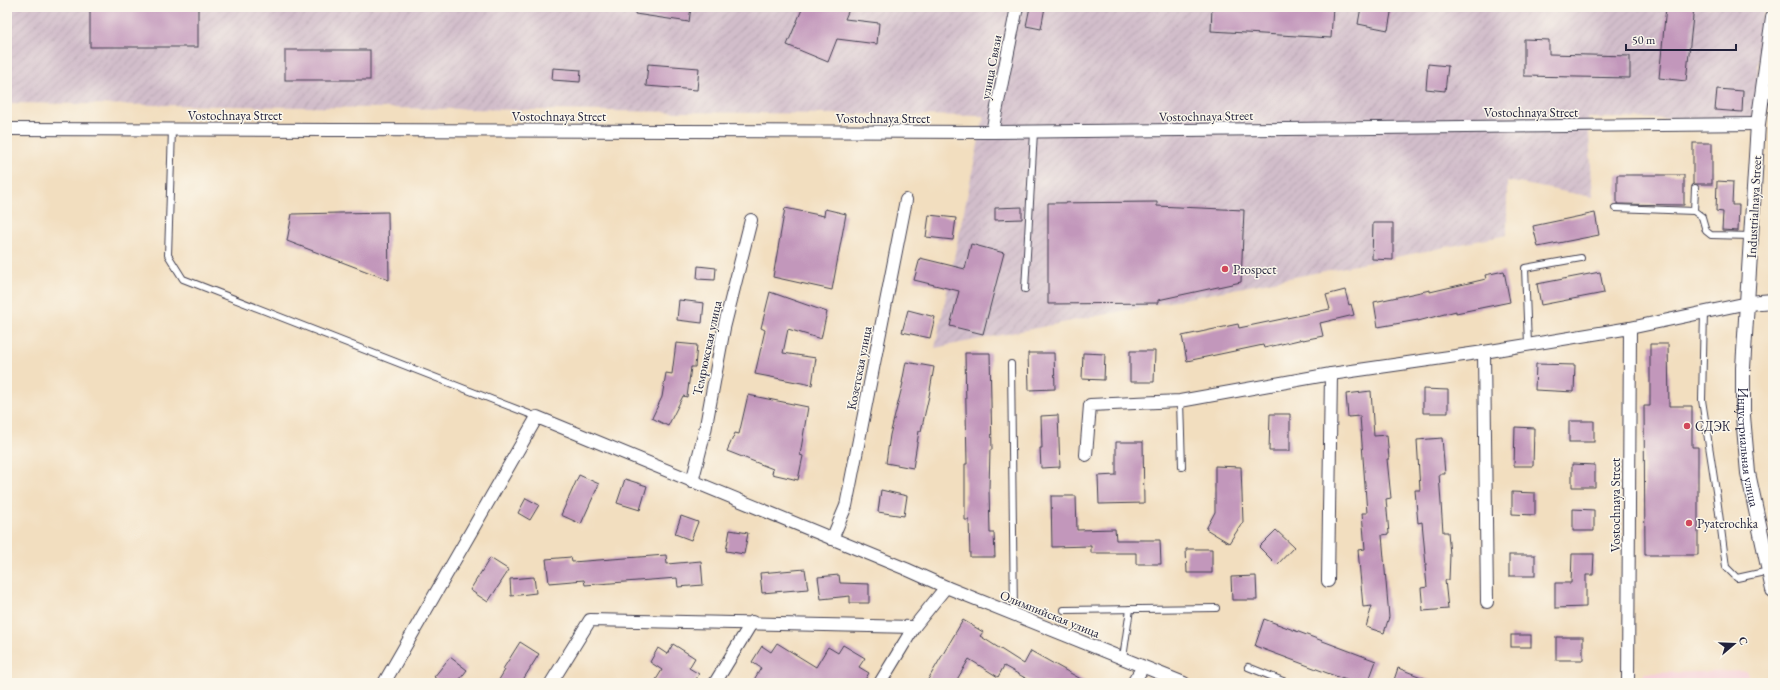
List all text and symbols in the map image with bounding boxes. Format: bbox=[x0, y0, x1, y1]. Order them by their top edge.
scale bar bbox=[1626, 26, 1736, 52]
text: 50 m bbox=[1632, 32, 1656, 48]
street label: улица Связи bbox=[976, 33, 1006, 101]
street label: Vostochnaya Street bbox=[1484, 104, 1578, 121]
street label: Vostochnaya Street bbox=[188, 107, 282, 124]
street label: Vostochnaya Street bbox=[1159, 107, 1253, 125]
street label: Vostochnaya Street bbox=[512, 108, 606, 125]
street label: Vostochnaya Street bbox=[836, 110, 930, 127]
street label: Industrialnaya Street bbox=[1743, 155, 1765, 259]
place label: Prospect bbox=[1233, 261, 1276, 278]
marker: Prospect bbox=[1220, 264, 1230, 274]
street label: Темрюкская улица bbox=[689, 298, 726, 397]
street label: Козетская улица bbox=[843, 324, 876, 411]
street label: Индустриальная улица bbox=[1735, 387, 1764, 509]
place label: СДЭК bbox=[1695, 418, 1731, 435]
marker: СДЭК bbox=[1682, 421, 1692, 431]
street label: Vostochnaya Street bbox=[1607, 458, 1624, 552]
place label: Pyaterochka bbox=[1697, 515, 1759, 532]
marker: Pyaterochka bbox=[1684, 518, 1694, 528]
street label: Олимпийская улица bbox=[998, 586, 1103, 642]
north arrow bbox=[1714, 624, 1754, 664]
text: С bbox=[1736, 635, 1751, 647]

